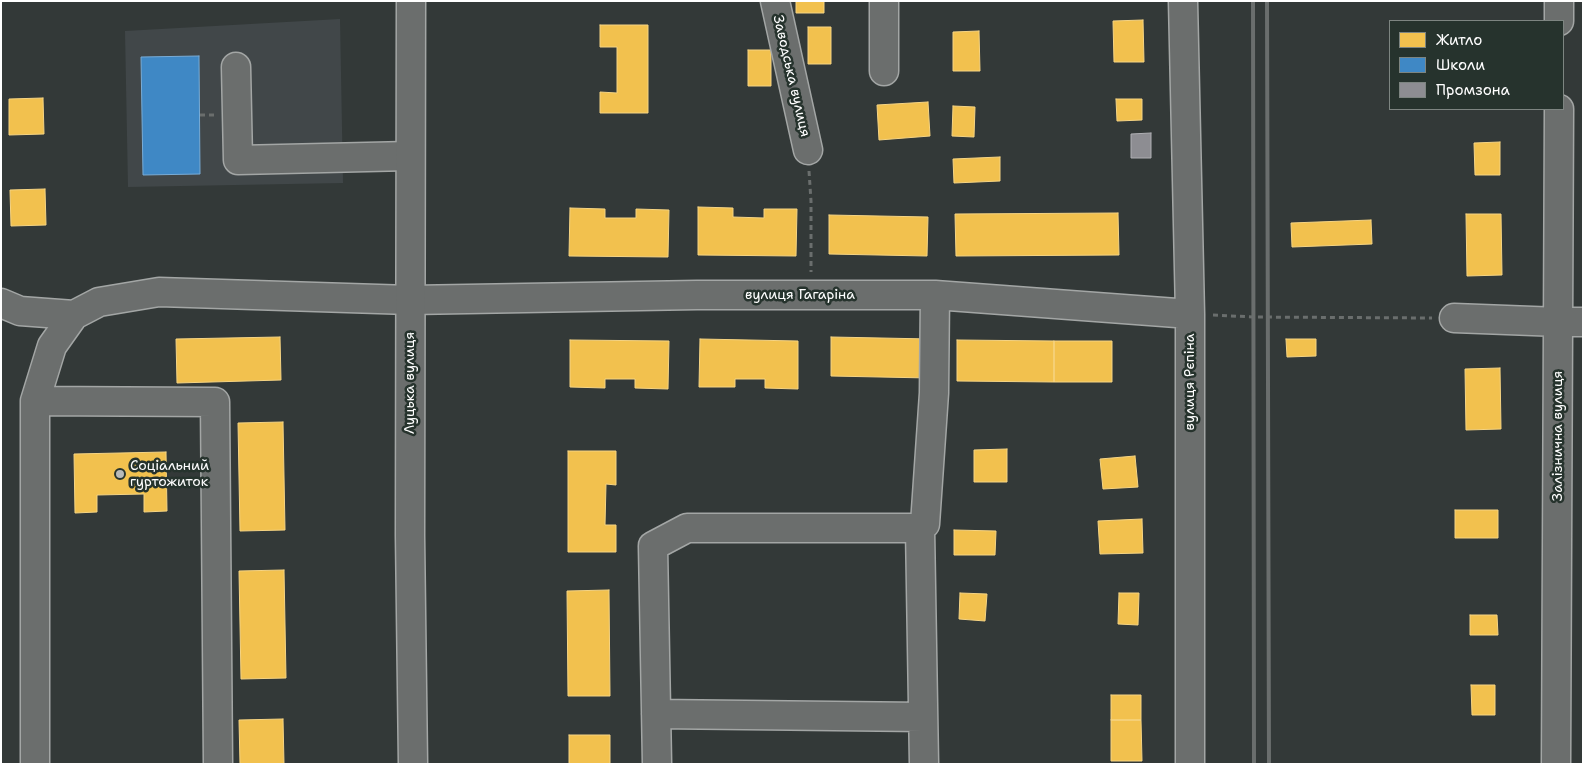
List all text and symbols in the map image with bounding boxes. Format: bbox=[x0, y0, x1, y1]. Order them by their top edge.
street label: Заводська вулиця bbox=[769, 13, 813, 139]
legend bbox=[1389, 20, 1564, 110]
text: Житло bbox=[1436, 30, 1482, 50]
text: Школи bbox=[1436, 55, 1485, 75]
text: Промзона bbox=[1436, 80, 1510, 100]
street label: вулиця Гагаріна bbox=[745, 287, 855, 303]
street label: Луцька вулиця bbox=[402, 332, 418, 434]
street label: вулиця Рєпіна bbox=[1182, 334, 1198, 430]
street label: Залізнична вулиця bbox=[1550, 371, 1566, 501]
place label: Соціальний гуртожиток bbox=[130, 458, 209, 491]
marker: Соціальний гуртожиток bbox=[114, 468, 126, 480]

